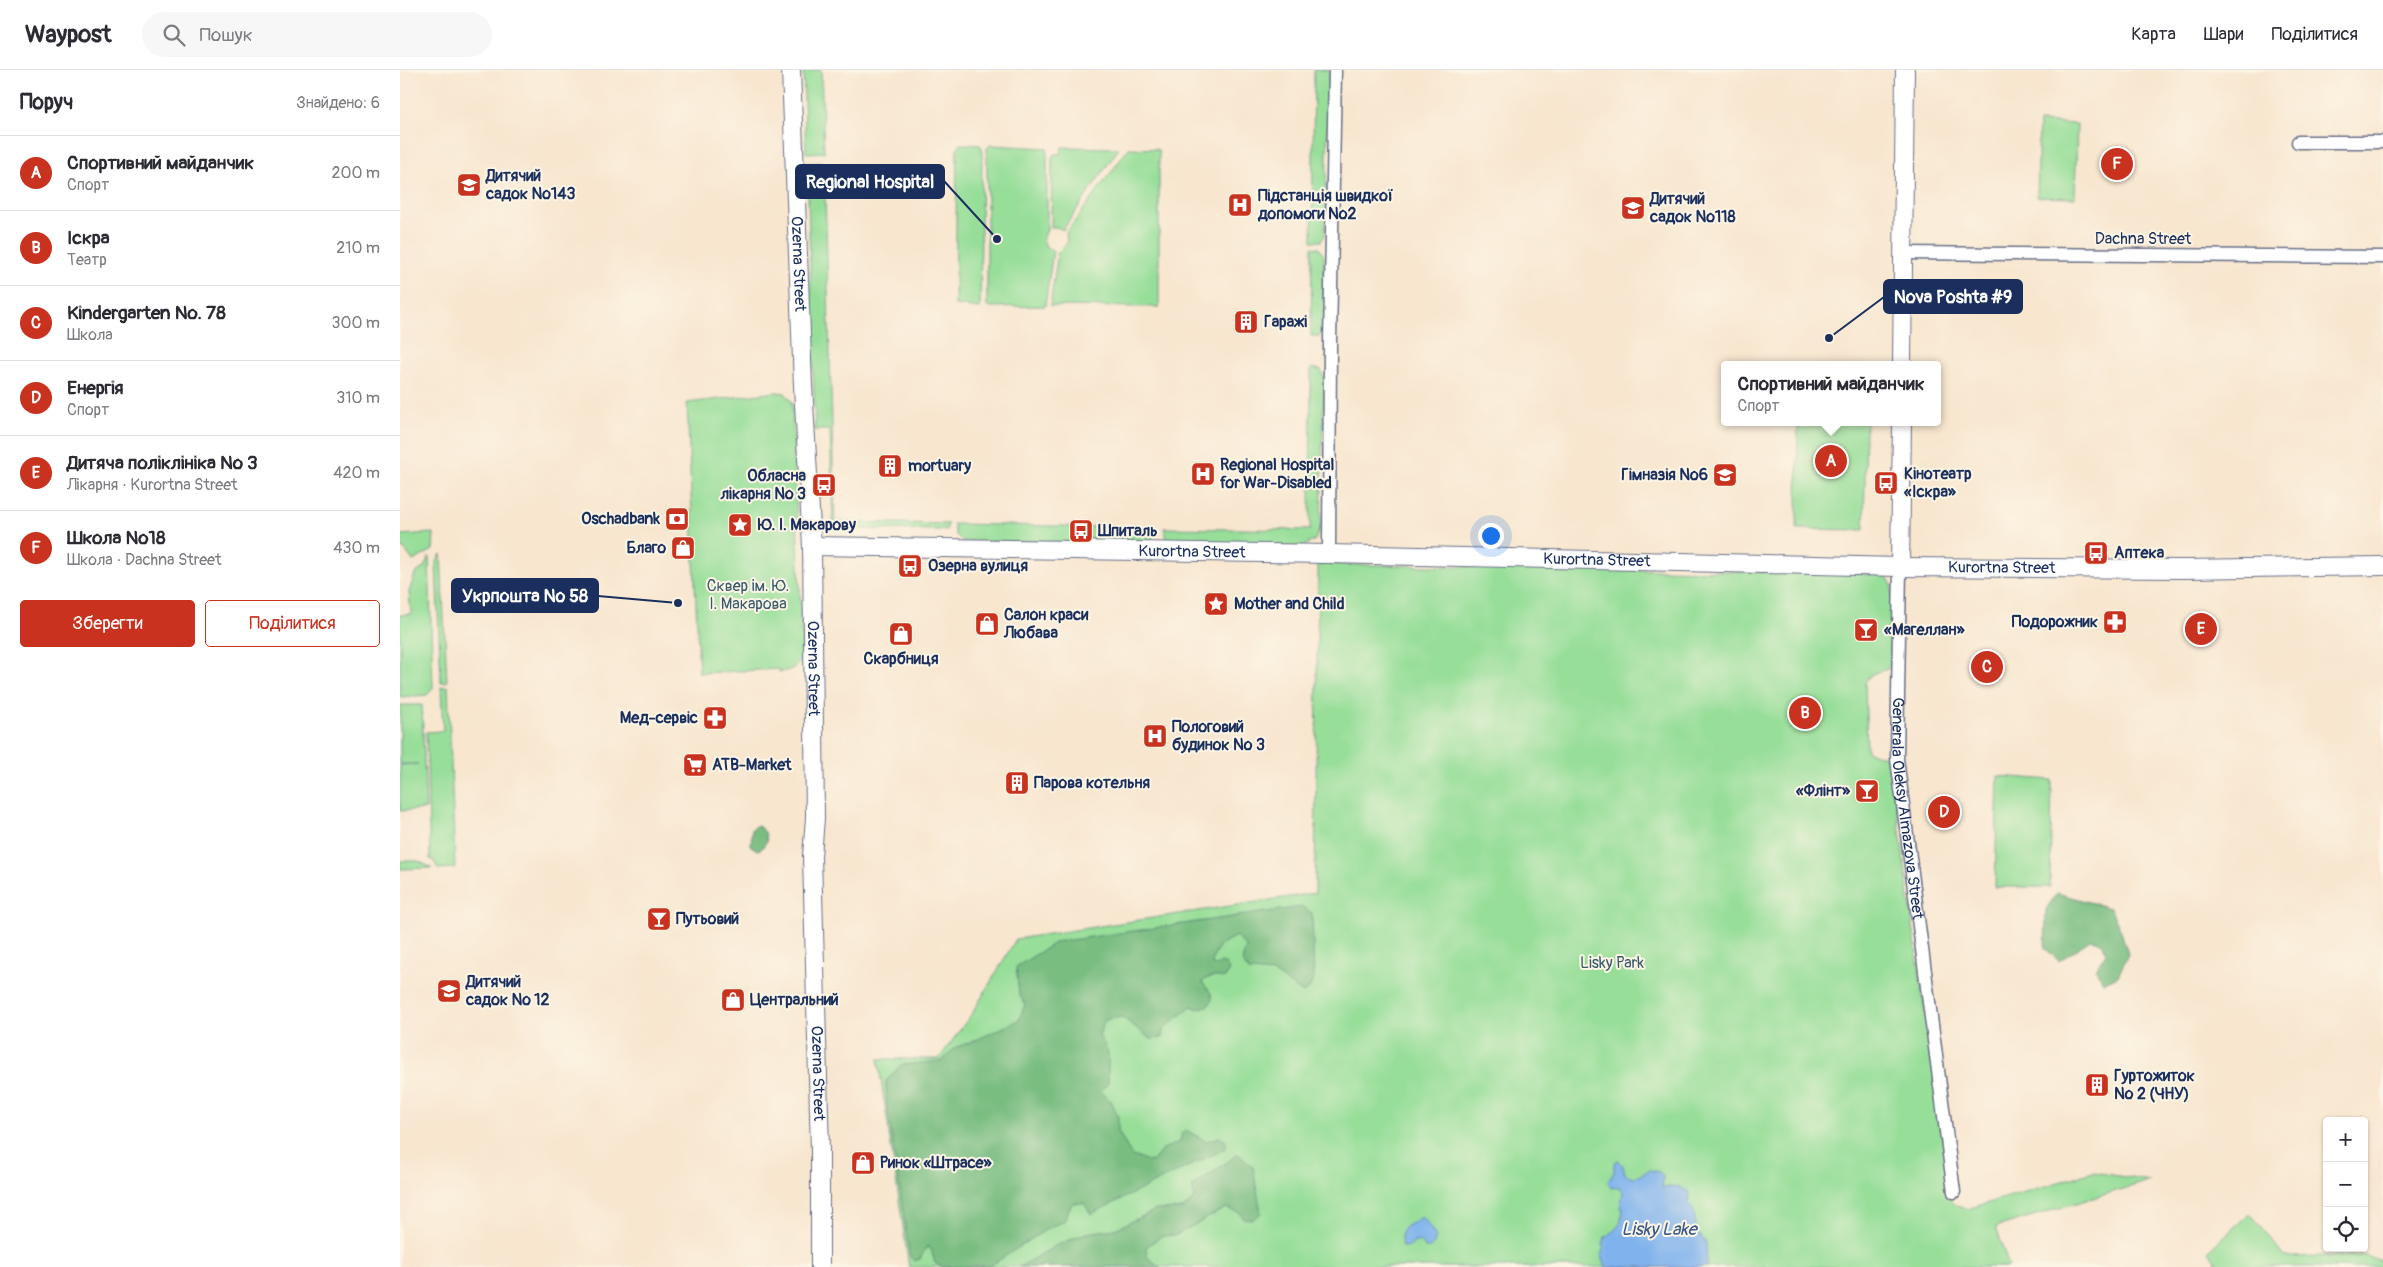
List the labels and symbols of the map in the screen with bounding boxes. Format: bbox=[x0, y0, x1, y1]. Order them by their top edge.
pin: F bbox=[2101, 145, 2133, 183]
callout: Regional Hospital bbox=[796, 165, 944, 198]
place label: Дитячий садок №143 bbox=[485, 166, 575, 204]
text: Regional Hospital bbox=[806, 171, 934, 194]
school or university icon: Дитячий садок №143 bbox=[456, 172, 482, 198]
place label: Підстанція швидкої допомоги №2 bbox=[1257, 186, 1393, 224]
place label: Дитячий садок №118 bbox=[1649, 189, 1735, 227]
hospital icon: Підстанція швидкої допомоги №2 bbox=[1227, 192, 1253, 218]
school or university icon: Дитячий садок №118 bbox=[1620, 195, 1646, 221]
street label: Ozerna Street bbox=[787, 216, 810, 313]
street label: Dachna Street bbox=[2095, 229, 2192, 249]
callout: Nova Poshta #9 bbox=[1884, 280, 2022, 313]
text: Nova Poshta #9 bbox=[1894, 286, 2012, 309]
building icon: Гаражі bbox=[1233, 309, 1259, 335]
place label: Гаражі bbox=[1264, 312, 1307, 332]
pin: A bbox=[1815, 442, 1847, 480]
building icon: mortuary bbox=[877, 453, 903, 479]
place label: Regional Hospital for War-Disabled bbox=[1220, 455, 1334, 493]
place label: mortuary bbox=[908, 456, 971, 476]
hospital icon: Regional Hospital for War-Disabled bbox=[1190, 461, 1216, 487]
school or university icon: Гімназія №6 bbox=[1712, 462, 1738, 488]
place label: Кінотеатр «Іскра» bbox=[1904, 464, 1972, 502]
place label: Гімназія №6 bbox=[1621, 465, 1708, 485]
place label: Обласна лікарня № 3 bbox=[720, 466, 807, 504]
bus stop icon: Кінотеатр «Іскра» bbox=[1873, 470, 1899, 496]
bus stop icon: Обласна лікарня № 3 bbox=[811, 472, 837, 498]
bank icon: Oschadbank bbox=[664, 506, 690, 532]
place label: Oschadbank bbox=[581, 509, 660, 529]
place icon: Ю. І. Макарову bbox=[727, 512, 753, 538]
place label: Ю. І. Макарову bbox=[757, 515, 856, 535]
bus stop icon: Шпиталь bbox=[1068, 518, 1094, 544]
place label: Шпиталь bbox=[1097, 521, 1158, 541]
your location bbox=[1478, 523, 1504, 549]
shop icon: Благо bbox=[670, 535, 696, 561]
place label: Благо bbox=[626, 538, 666, 558]
bus stop icon: Аптека bbox=[2083, 540, 2109, 566]
street label: Kurortna Street bbox=[1138, 541, 1246, 563]
place label: Аптека bbox=[2114, 543, 2165, 563]
street label: Kurortna Street bbox=[1543, 549, 1651, 571]
bus stop icon: Озерна вулиця bbox=[897, 553, 923, 579]
place label: Озерна вулиця bbox=[928, 556, 1028, 576]
street label: Kurortna Street bbox=[1948, 557, 2056, 578]
park label: Сквер ім. Ю. І. Макарова bbox=[707, 576, 789, 614]
callout: Укрпошта № 58 bbox=[452, 579, 598, 612]
text: Укрпошта № 58 bbox=[462, 585, 588, 608]
place icon: Mother and Child bbox=[1203, 591, 1229, 617]
place label: Mother and Child bbox=[1234, 594, 1345, 614]
place label: Салон краси Любава bbox=[1003, 605, 1089, 643]
pharmacy icon: Подорожник bbox=[2102, 609, 2128, 635]
pin: E bbox=[2185, 610, 2217, 648]
shop icon: Салон краси Любава bbox=[974, 611, 1000, 637]
place label: Подорожник bbox=[2012, 612, 2098, 632]
bar icon: «Магеллан» bbox=[1853, 617, 1879, 643]
place label: «Магеллан» bbox=[1884, 620, 1966, 640]
street label: Ozerna Street bbox=[803, 621, 824, 717]
shop icon: Скарбниця bbox=[888, 621, 914, 647]
pin: C bbox=[1971, 648, 2003, 686]
place label: Скарбниця bbox=[864, 649, 939, 669]
pin: B bbox=[1789, 694, 1821, 732]
street label: Generala Oleksy Almazova Street bbox=[1887, 697, 1928, 921]
pharmacy icon: Мед-сервіс bbox=[702, 705, 728, 731]
place label: Мед-сервіс bbox=[620, 708, 698, 728]
place label: Пологовий будинок № 3 bbox=[1172, 717, 1265, 755]
hospital icon: Пологовий будинок № 3 bbox=[1142, 723, 1168, 749]
supermarket icon: ATB-Market bbox=[682, 752, 708, 778]
place label: ATB-Market bbox=[712, 755, 792, 775]
building icon: Парова котельня bbox=[1004, 770, 1030, 796]
place label: Парова котельня bbox=[1034, 773, 1150, 793]
bar icon: «Флінт» bbox=[1854, 778, 1880, 804]
place label: «Флінт» bbox=[1796, 781, 1851, 801]
pin: D bbox=[1928, 793, 1960, 831]
bar icon: Путьовий bbox=[646, 906, 672, 932]
place label: Путьовий bbox=[676, 909, 739, 929]
park label: Lisky Park bbox=[1580, 953, 1644, 973]
place label: Дитячий садок № 12 bbox=[465, 972, 550, 1010]
school or university icon: Дитячий садок № 12 bbox=[436, 978, 462, 1004]
shop icon: Центральний bbox=[720, 987, 746, 1013]
place label: Центральний bbox=[750, 990, 839, 1010]
street label: Ozerna Street bbox=[807, 1025, 829, 1122]
place label: Гуртожиток № 2 (ЧНУ) bbox=[2114, 1066, 2195, 1104]
building icon: Гуртожиток № 2 (ЧНУ) bbox=[2084, 1072, 2110, 1098]
shop icon: Ринок «Штрасе» bbox=[850, 1150, 876, 1176]
place label: Ринок «Штрасе» bbox=[880, 1153, 992, 1173]
water label: Lisky Lake bbox=[1621, 1218, 1699, 1241]

